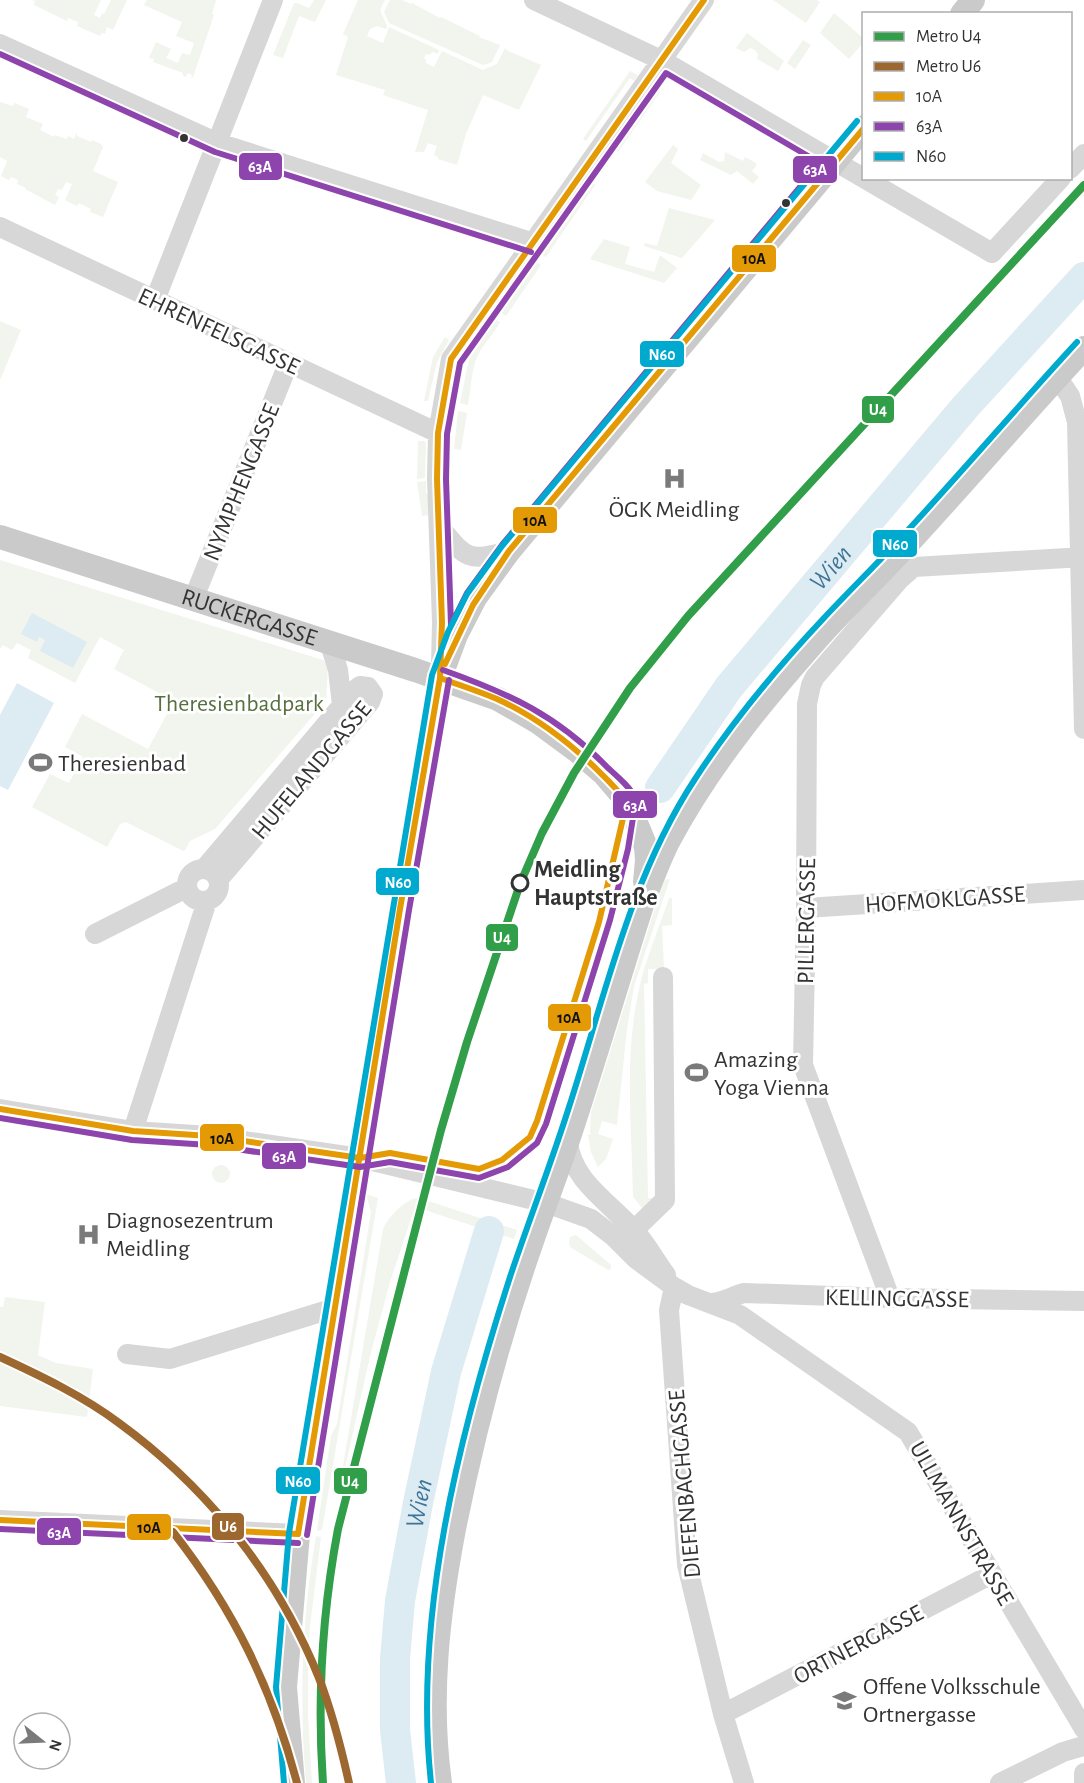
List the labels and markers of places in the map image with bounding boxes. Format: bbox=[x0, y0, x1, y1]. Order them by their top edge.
unlabelled marker bbox=[178, 132, 190, 144]
unlabelled marker bbox=[780, 197, 792, 209]
hospital icon: ÖGK Meidling bbox=[661, 466, 687, 492]
place label: ÖGK Meidling bbox=[609, 497, 739, 522]
sports icon: Theresienbad bbox=[27, 750, 53, 776]
place label: Theresienbad bbox=[58, 752, 186, 776]
place label: Meidling Hauptstraße bbox=[534, 858, 658, 910]
marker: Meidling Hauptstraße bbox=[511, 874, 529, 892]
place label: Amazing Yoga Vienna bbox=[714, 1048, 829, 1100]
sports icon: Amazing Yoga Vienna bbox=[683, 1060, 709, 1086]
place label: Diagnosezentrum Meidling bbox=[106, 1209, 274, 1261]
hospital icon: Diagnosezentrum Meidling bbox=[75, 1221, 101, 1247]
place label: Offene Volksschule Ortnergasse bbox=[863, 1675, 1041, 1727]
school or university icon: Offene Volksschule Ortnergasse bbox=[832, 1687, 858, 1713]

